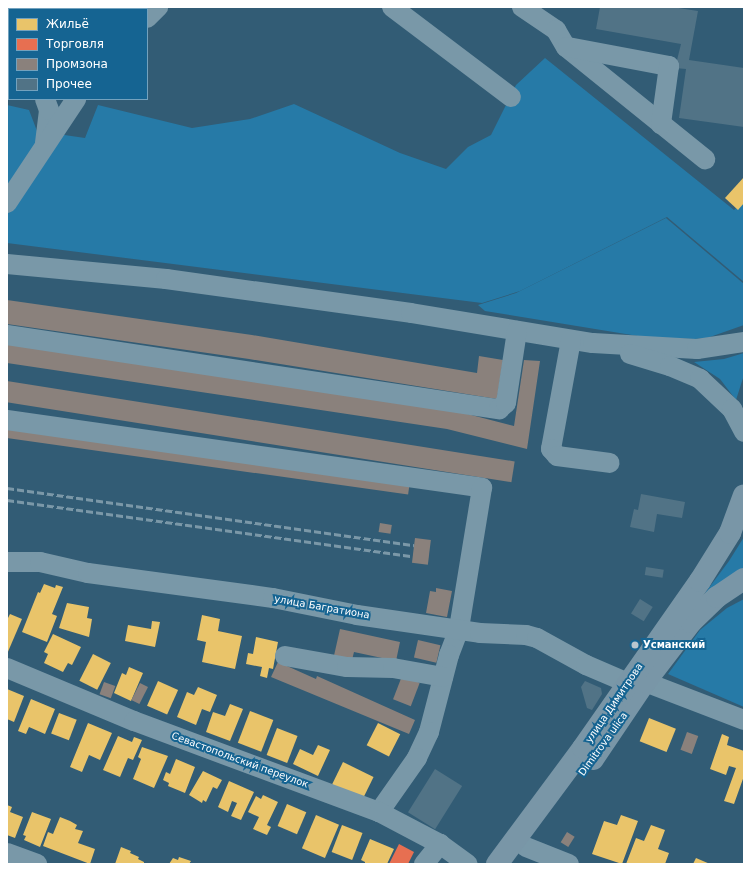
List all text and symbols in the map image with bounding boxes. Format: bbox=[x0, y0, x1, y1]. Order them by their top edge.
legend bbox=[8, 8, 148, 100]
text: Жильё bbox=[46, 17, 89, 31]
text: Торговля bbox=[46, 37, 104, 51]
text: Промзона bbox=[46, 57, 108, 71]
text: Прочее bbox=[46, 77, 92, 91]
street label: улица Багратиона bbox=[273, 593, 371, 621]
place label: Усманский bbox=[643, 639, 705, 651]
marker: Усманский bbox=[630, 640, 640, 650]
street label: улица Димитрова bbox=[583, 661, 645, 745]
street label: Dimitrova ulica bbox=[576, 710, 630, 778]
street label: Севастопольский переулок bbox=[170, 730, 310, 790]

